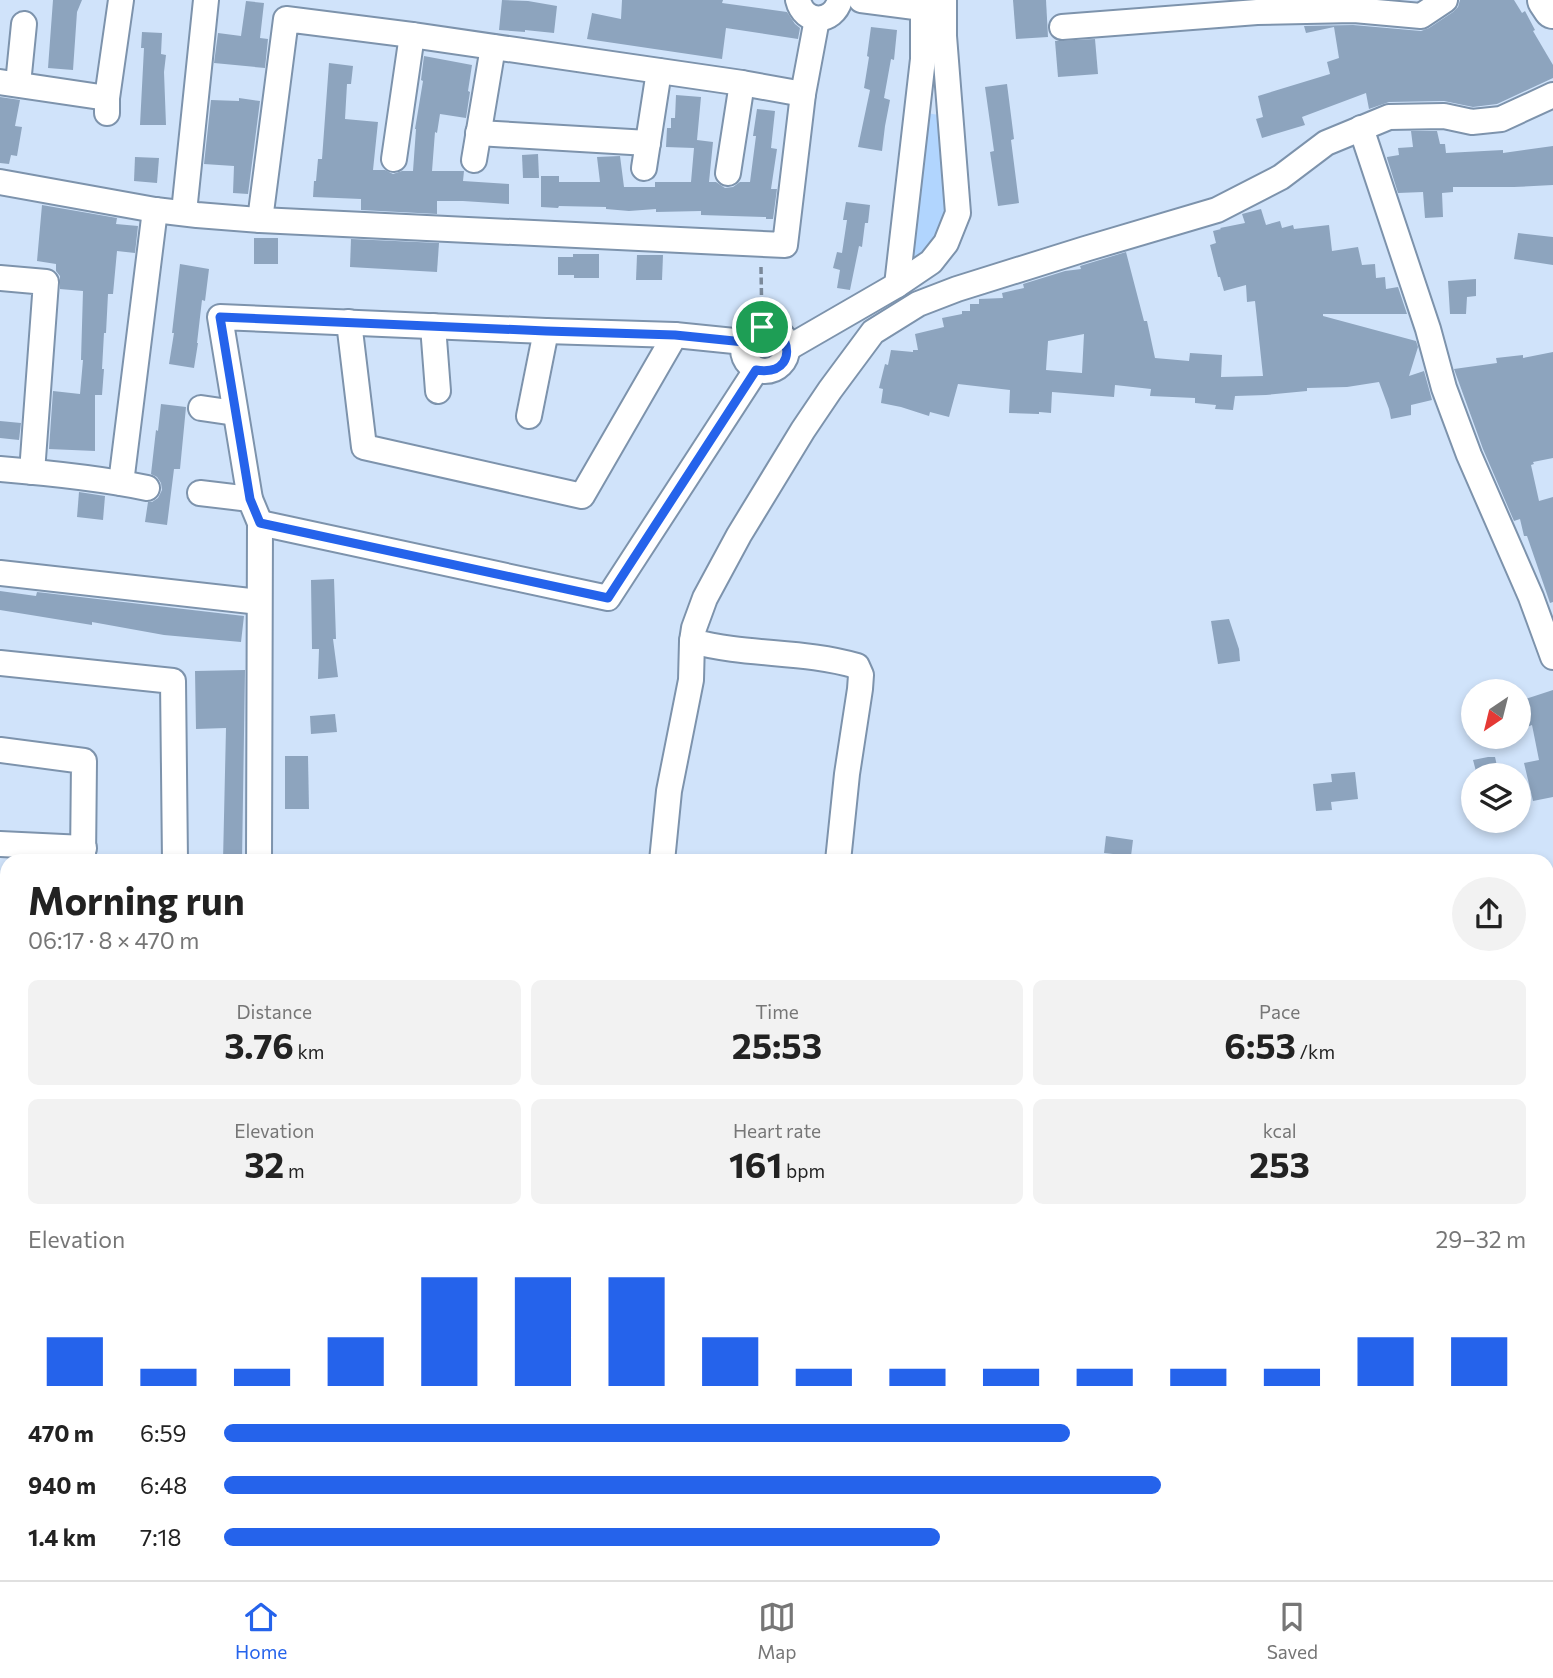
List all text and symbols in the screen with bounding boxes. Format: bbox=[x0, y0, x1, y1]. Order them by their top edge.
pin bbox=[732, 297, 792, 357]
icon: arrive bbox=[743, 308, 781, 346]
north arrow bbox=[1461, 679, 1531, 749]
map controls bbox=[1461, 679, 1531, 833]
button: layers bbox=[1461, 763, 1531, 833]
text: Morning run bbox=[28, 876, 245, 923]
button: share bbox=[1452, 877, 1526, 951]
text: 06:17 · 8 × 470 m bbox=[28, 926, 199, 954]
text: Distance bbox=[237, 1000, 312, 1023]
text: Time bbox=[755, 1000, 799, 1023]
text: Pace bbox=[1259, 1000, 1300, 1023]
text: 3.76 bbox=[224, 1023, 294, 1066]
text: 25:53 bbox=[732, 1023, 822, 1066]
text: 6:53 bbox=[1224, 1023, 1296, 1066]
text: km bbox=[294, 1040, 324, 1063]
text: /km bbox=[1296, 1040, 1335, 1063]
text: Elevation bbox=[234, 1119, 314, 1142]
text: Heart rate bbox=[733, 1119, 821, 1142]
text: kcal bbox=[1263, 1119, 1297, 1142]
text: 32 bbox=[244, 1142, 284, 1185]
text: 161 bbox=[729, 1142, 782, 1185]
text: 253 bbox=[1249, 1142, 1310, 1185]
text: m bbox=[284, 1159, 304, 1182]
text: bpm bbox=[782, 1159, 825, 1182]
text: Elevation bbox=[28, 1225, 125, 1253]
text: 29–32 m bbox=[1436, 1225, 1526, 1253]
text: 470 m bbox=[28, 1419, 94, 1447]
text: 6:59 bbox=[140, 1419, 187, 1447]
text: 940 m bbox=[28, 1471, 96, 1499]
text: 6:48 bbox=[140, 1471, 187, 1499]
text: 1.4 km bbox=[28, 1523, 96, 1551]
text: 7:18 bbox=[140, 1523, 181, 1551]
tab: Home bbox=[235, 1598, 287, 1663]
tab: Map bbox=[757, 1598, 797, 1663]
tab: Saved bbox=[1267, 1598, 1318, 1663]

